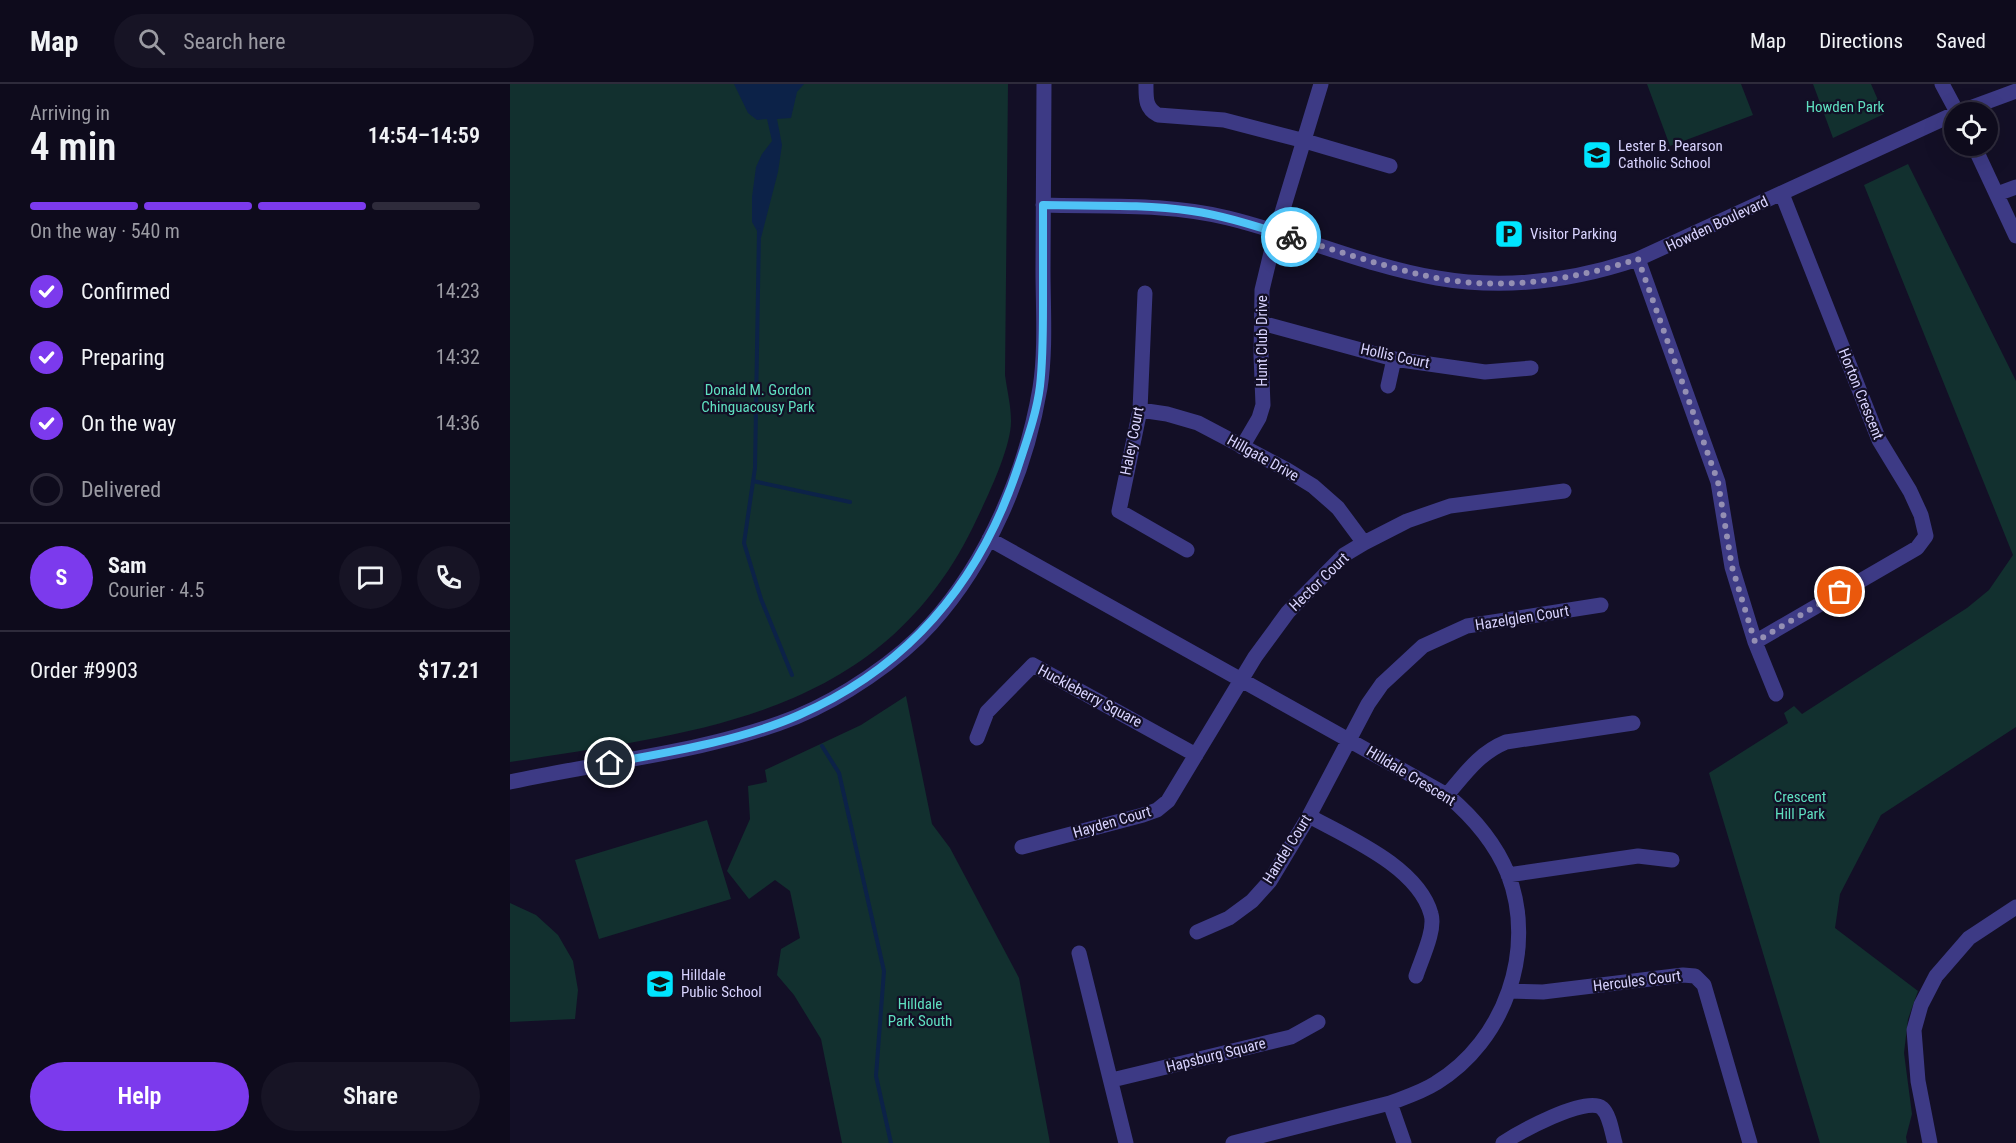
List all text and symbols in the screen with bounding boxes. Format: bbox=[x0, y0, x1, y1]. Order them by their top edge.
search box bbox=[114, 14, 534, 68]
text: Map bbox=[30, 25, 78, 58]
icon: search bbox=[135, 25, 168, 58]
text: Search here bbox=[183, 29, 286, 54]
text: Map bbox=[1750, 29, 1786, 53]
text: Directions bbox=[1819, 29, 1903, 53]
text: Saved bbox=[1936, 29, 1986, 53]
park label: Howden Park bbox=[1806, 98, 1884, 116]
text: Arriving in bbox=[30, 101, 110, 125]
map controls bbox=[1944, 102, 1998, 156]
button: locate bbox=[1944, 102, 1998, 156]
text: 14:54–14:59 bbox=[368, 123, 480, 148]
text: 4 min bbox=[30, 124, 116, 170]
place label: Lester B. Pearson Catholic School bbox=[1618, 137, 1723, 172]
school or university icon: Lester B. Pearson Catholic School bbox=[1581, 139, 1613, 171]
street label: Howden Boulevard bbox=[1663, 192, 1771, 256]
courier bbox=[1261, 207, 1321, 267]
parking icon: Visitor Parking bbox=[1493, 218, 1525, 250]
text: On the way · 540 m bbox=[30, 219, 180, 243]
icon: bike bbox=[1275, 221, 1308, 254]
place label: Visitor Parking bbox=[1530, 225, 1617, 243]
icon: check bbox=[30, 275, 63, 308]
text: Confirmed bbox=[81, 279, 170, 304]
text: 14:23 bbox=[436, 279, 480, 303]
street label: Hunt Club Drive bbox=[1253, 295, 1271, 387]
street label: Hollis Court bbox=[1359, 340, 1431, 372]
icon: check bbox=[30, 341, 63, 374]
text: Preparing bbox=[81, 345, 165, 370]
text: 14:32 bbox=[436, 345, 480, 369]
street label: Horton Crescent bbox=[1835, 346, 1887, 442]
park label: Donald M. Gordon Chinguacousy Park bbox=[701, 381, 815, 416]
street label: Haley Court bbox=[1117, 405, 1147, 477]
icon: check bbox=[30, 407, 63, 440]
text: On the way bbox=[81, 411, 176, 436]
text: 14:36 bbox=[436, 411, 480, 435]
street label: Hillgate Drive bbox=[1224, 431, 1302, 485]
text: Delivered bbox=[81, 477, 161, 502]
button: chat bbox=[339, 546, 402, 609]
button: phone bbox=[417, 546, 480, 609]
street label: Hector Court bbox=[1285, 549, 1353, 615]
text: Sam bbox=[108, 553, 147, 578]
text: S bbox=[56, 565, 67, 590]
pin bbox=[1814, 566, 1865, 617]
icon: bag bbox=[1823, 575, 1856, 608]
text: Courier · 4.5 bbox=[108, 578, 204, 602]
street label: Hazelglen Court bbox=[1474, 602, 1570, 634]
text: Order #9903 bbox=[30, 658, 138, 683]
text: $17.21 bbox=[418, 658, 480, 683]
street label: Huckleberry Square bbox=[1035, 661, 1145, 731]
pin bbox=[584, 737, 635, 788]
street label: Hilldale Crescent bbox=[1363, 742, 1459, 810]
icon: home bbox=[593, 746, 626, 779]
park label: Crescent Hill Park bbox=[1774, 788, 1826, 823]
street label: Hayden Court bbox=[1071, 802, 1153, 842]
street label: Handel Court bbox=[1259, 811, 1315, 887]
place label: Hilldale Public School bbox=[681, 966, 762, 1001]
street label: Hercules Court bbox=[1592, 967, 1682, 995]
school or university icon: Hilldale Public School bbox=[644, 968, 676, 1000]
park label: Hilldale Park South bbox=[888, 995, 952, 1030]
street label: Hapsburg Square bbox=[1164, 1034, 1268, 1076]
button: Help bbox=[30, 1062, 249, 1131]
button: Share bbox=[261, 1062, 480, 1131]

